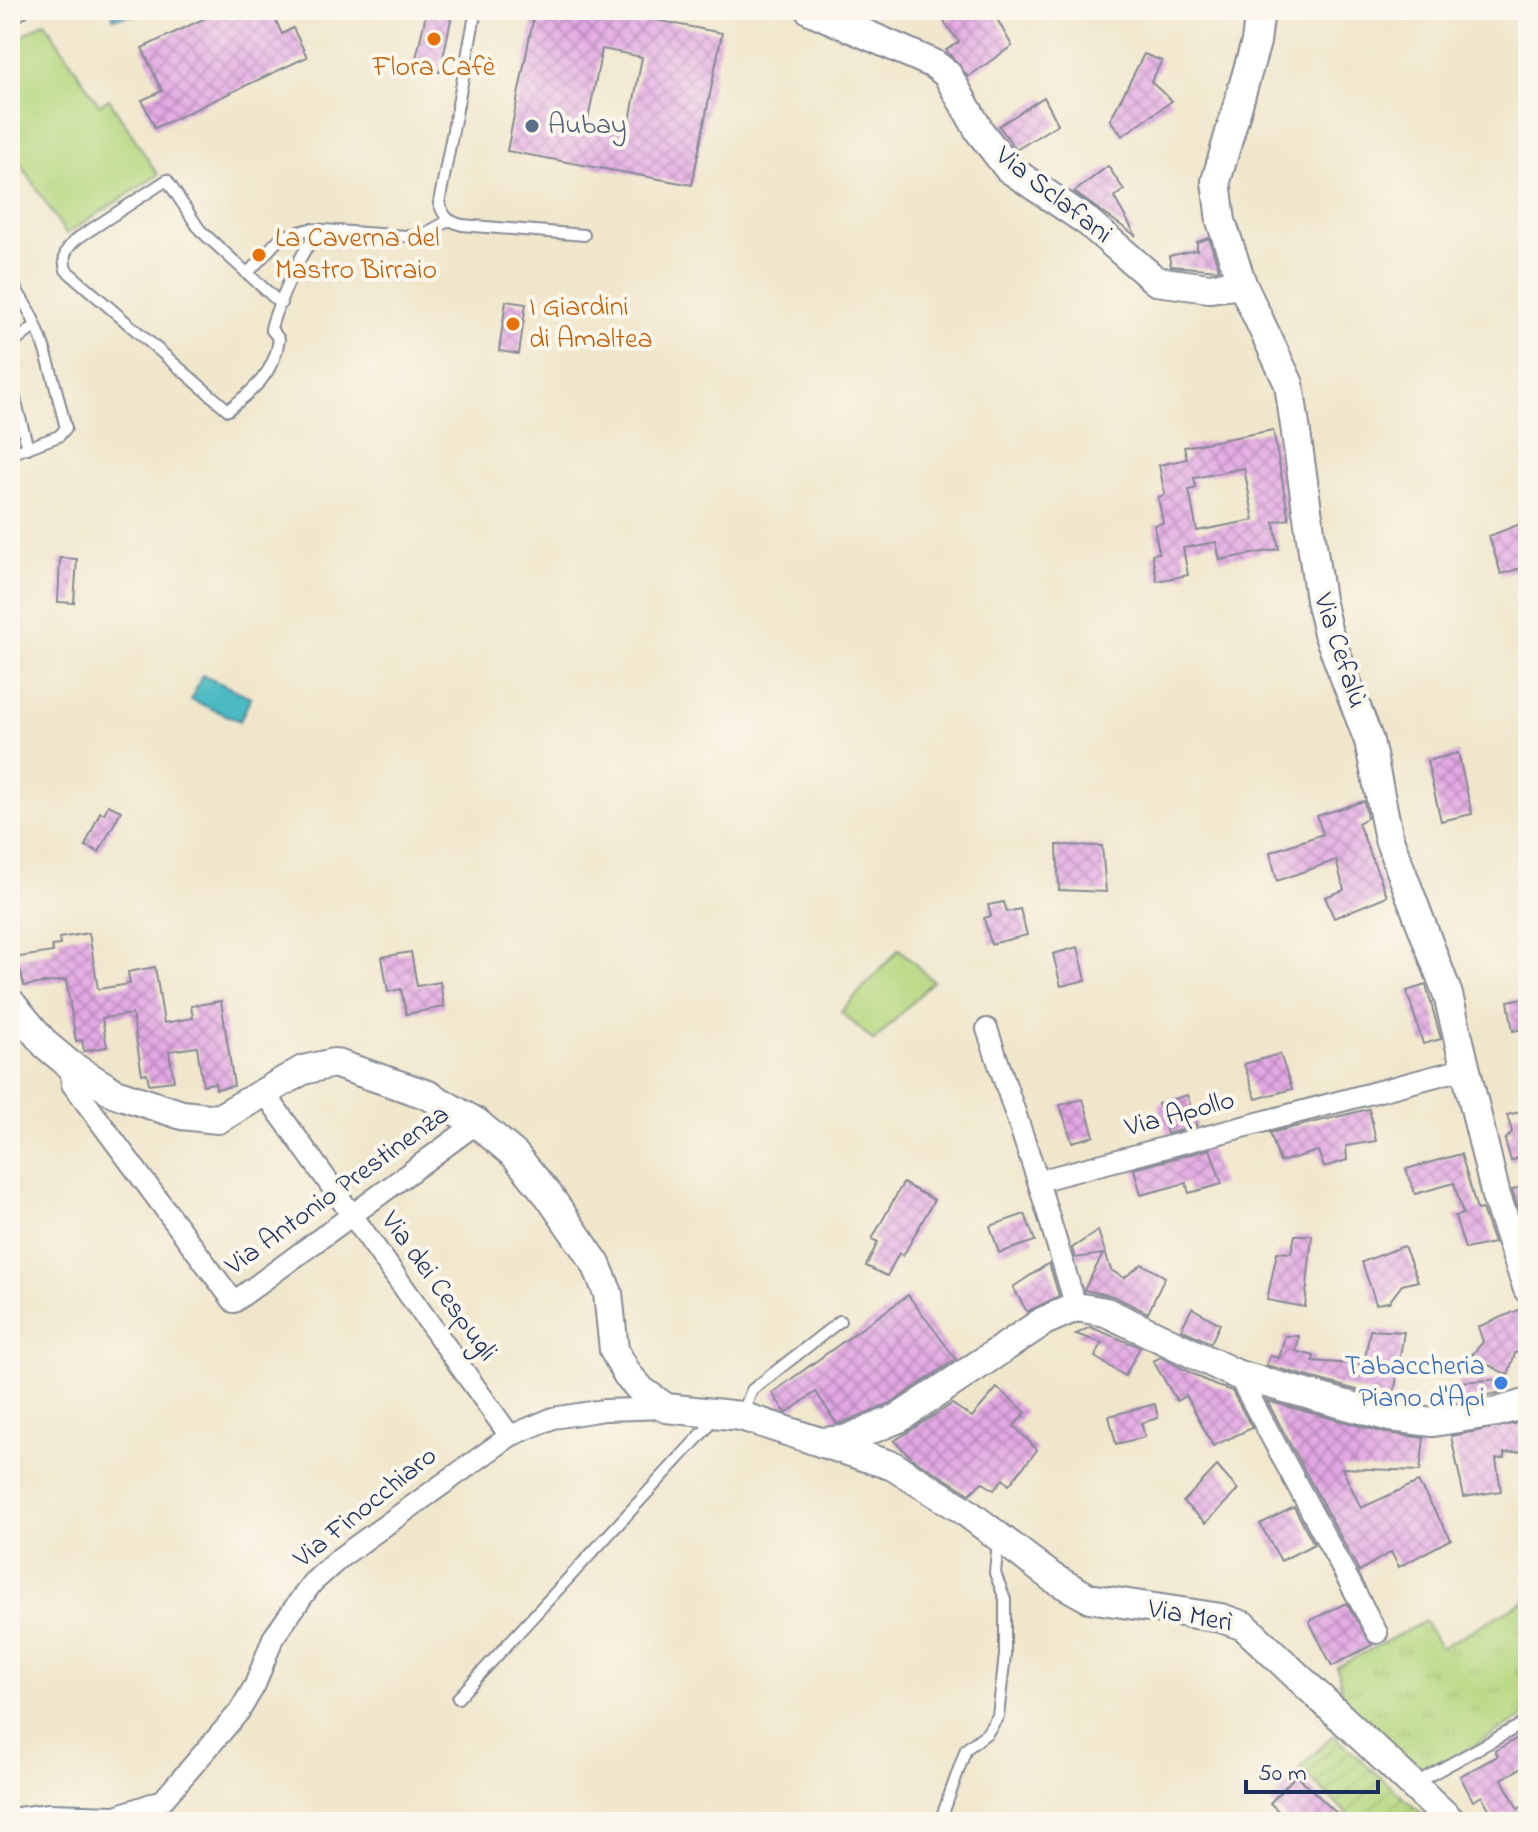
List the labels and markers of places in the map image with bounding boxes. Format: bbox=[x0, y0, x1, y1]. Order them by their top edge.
marker: Flora Cafè bbox=[425, 30, 443, 48]
place label: Flora Cafè bbox=[372, 48, 496, 89]
place label: Aubay bbox=[548, 106, 627, 147]
marker: Aubay bbox=[523, 117, 541, 135]
place label: La Caverna del Mastro Birraio bbox=[275, 219, 440, 292]
marker: La Caverna del Mastro Birraio bbox=[250, 246, 268, 264]
place label: I Giardini di Amaltea bbox=[529, 288, 653, 361]
marker: I Giardini di Amaltea bbox=[504, 315, 522, 333]
place label: Tabaccheria Piano d'Api bbox=[1344, 1347, 1485, 1420]
marker: Tabaccheria Piano d'Api bbox=[1492, 1374, 1510, 1392]

